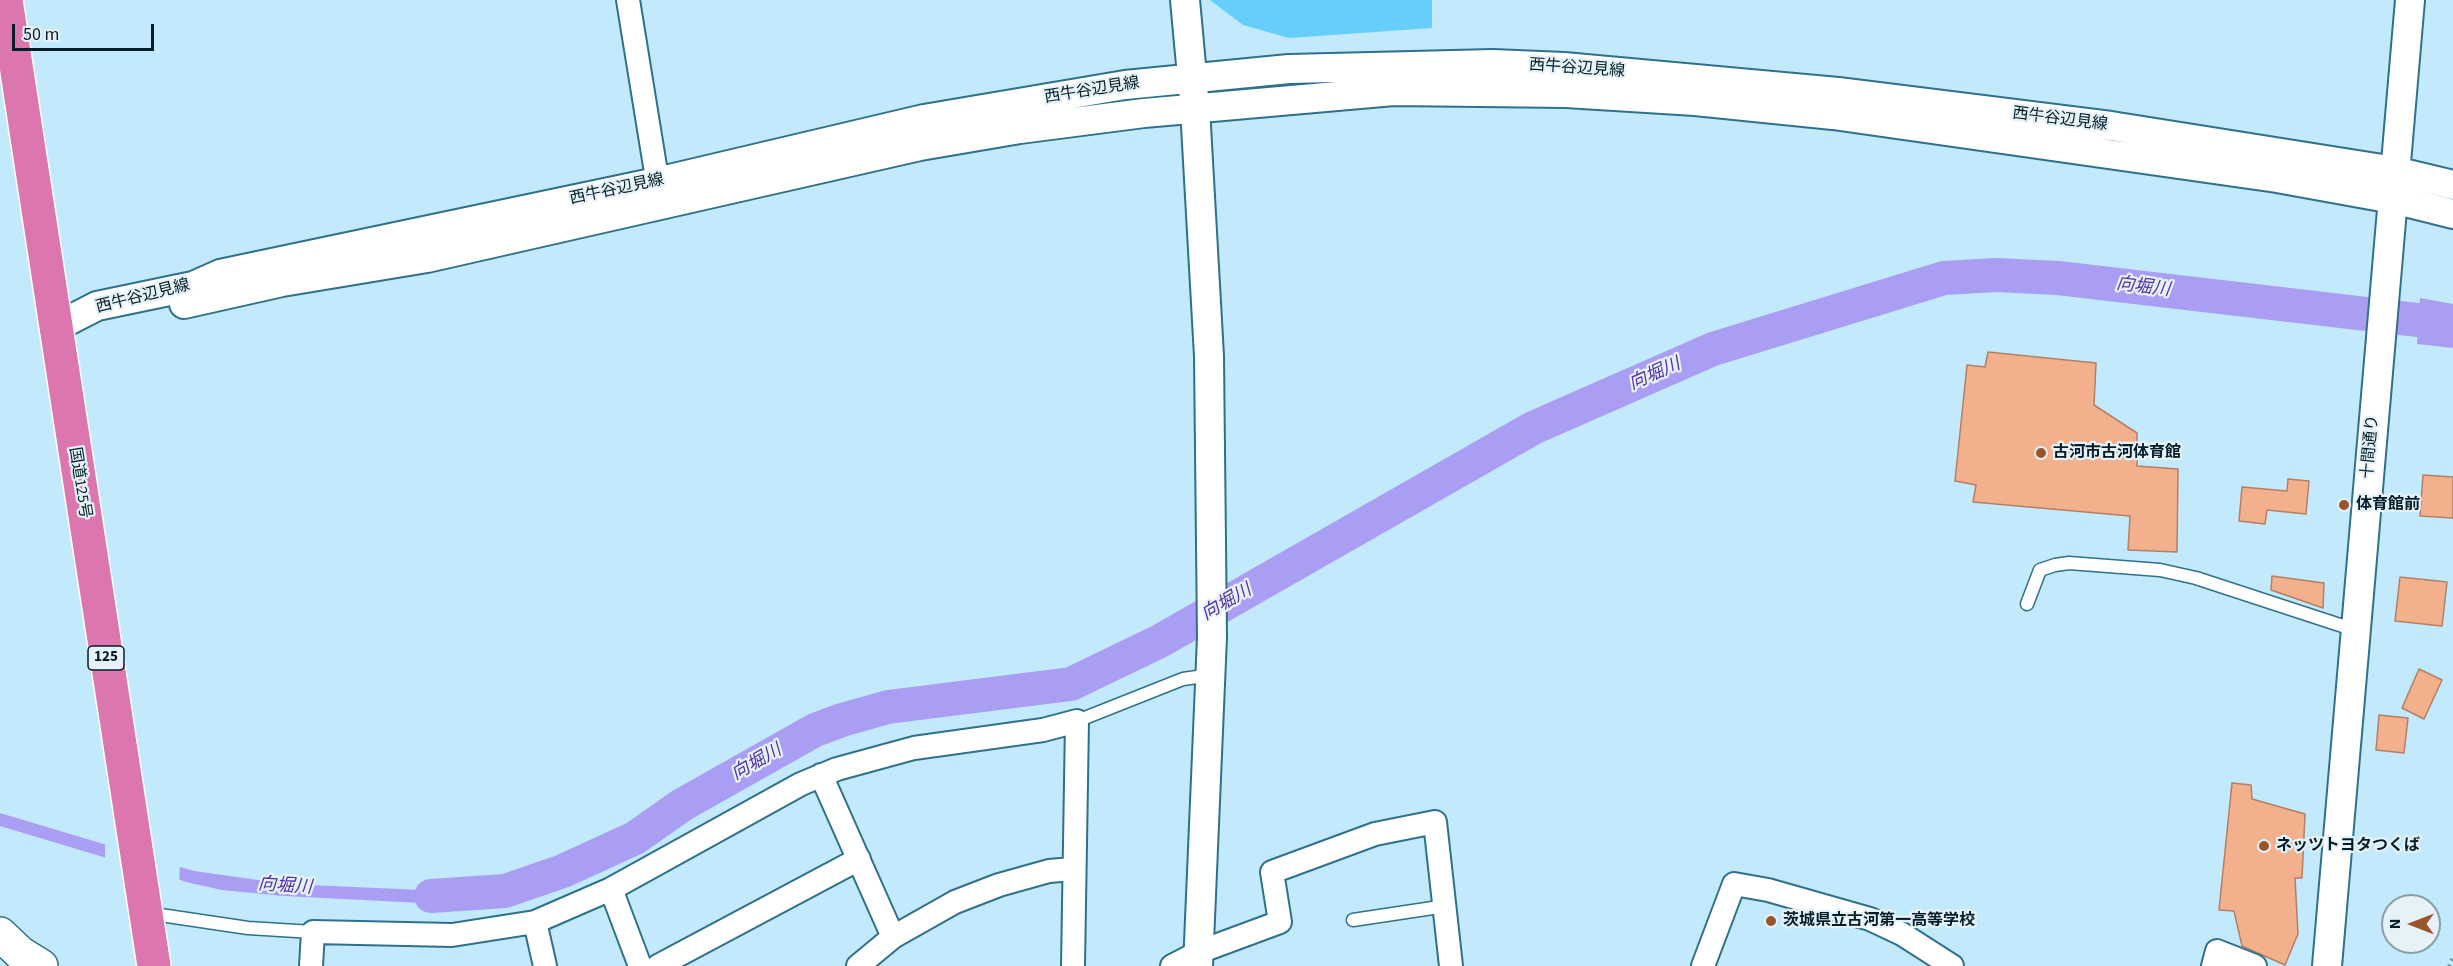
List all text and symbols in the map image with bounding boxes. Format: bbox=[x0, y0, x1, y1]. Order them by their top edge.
scale bar bbox=[15, 12, 158, 50]
text: 50 m bbox=[23, 22, 59, 47]
street label: 西牛谷辺見線 bbox=[1528, 56, 1626, 82]
street label: 西牛谷辺見線 bbox=[1043, 74, 1141, 108]
street label: 西牛谷辺見線 bbox=[2011, 105, 2109, 135]
street label: 西牛谷辺見線 bbox=[568, 171, 666, 209]
water label: 向堀川 bbox=[2115, 274, 2171, 302]
street label: 西牛谷辺見線 bbox=[94, 276, 192, 318]
water label: 向堀川 bbox=[1626, 354, 1684, 396]
street label: 十間通り bbox=[2359, 414, 2383, 480]
place label: 古河市古河体育館 bbox=[2053, 443, 2181, 463]
street label: 国道125号 bbox=[64, 446, 94, 520]
marker: 古河市古河体育館 bbox=[2034, 446, 2048, 460]
place label: 体育館前 bbox=[2356, 495, 2420, 515]
marker: 体育館前 bbox=[2337, 498, 2351, 512]
water label: 向堀川 bbox=[1198, 580, 1256, 626]
road number: 125 bbox=[88, 646, 124, 670]
water label: 向堀川 bbox=[728, 740, 786, 786]
place label: ネッツトヨタつくば bbox=[2276, 836, 2420, 856]
marker: ネッツトヨタつくば bbox=[2257, 839, 2271, 853]
water label: 向堀川 bbox=[257, 874, 313, 900]
north arrow bbox=[2381, 894, 2441, 954]
place label: 茨城県立古河第一高等学校 bbox=[1783, 911, 1975, 931]
marker: 茨城県立古河第一高等学校 bbox=[1764, 914, 1778, 928]
text: N bbox=[2384, 919, 2406, 929]

